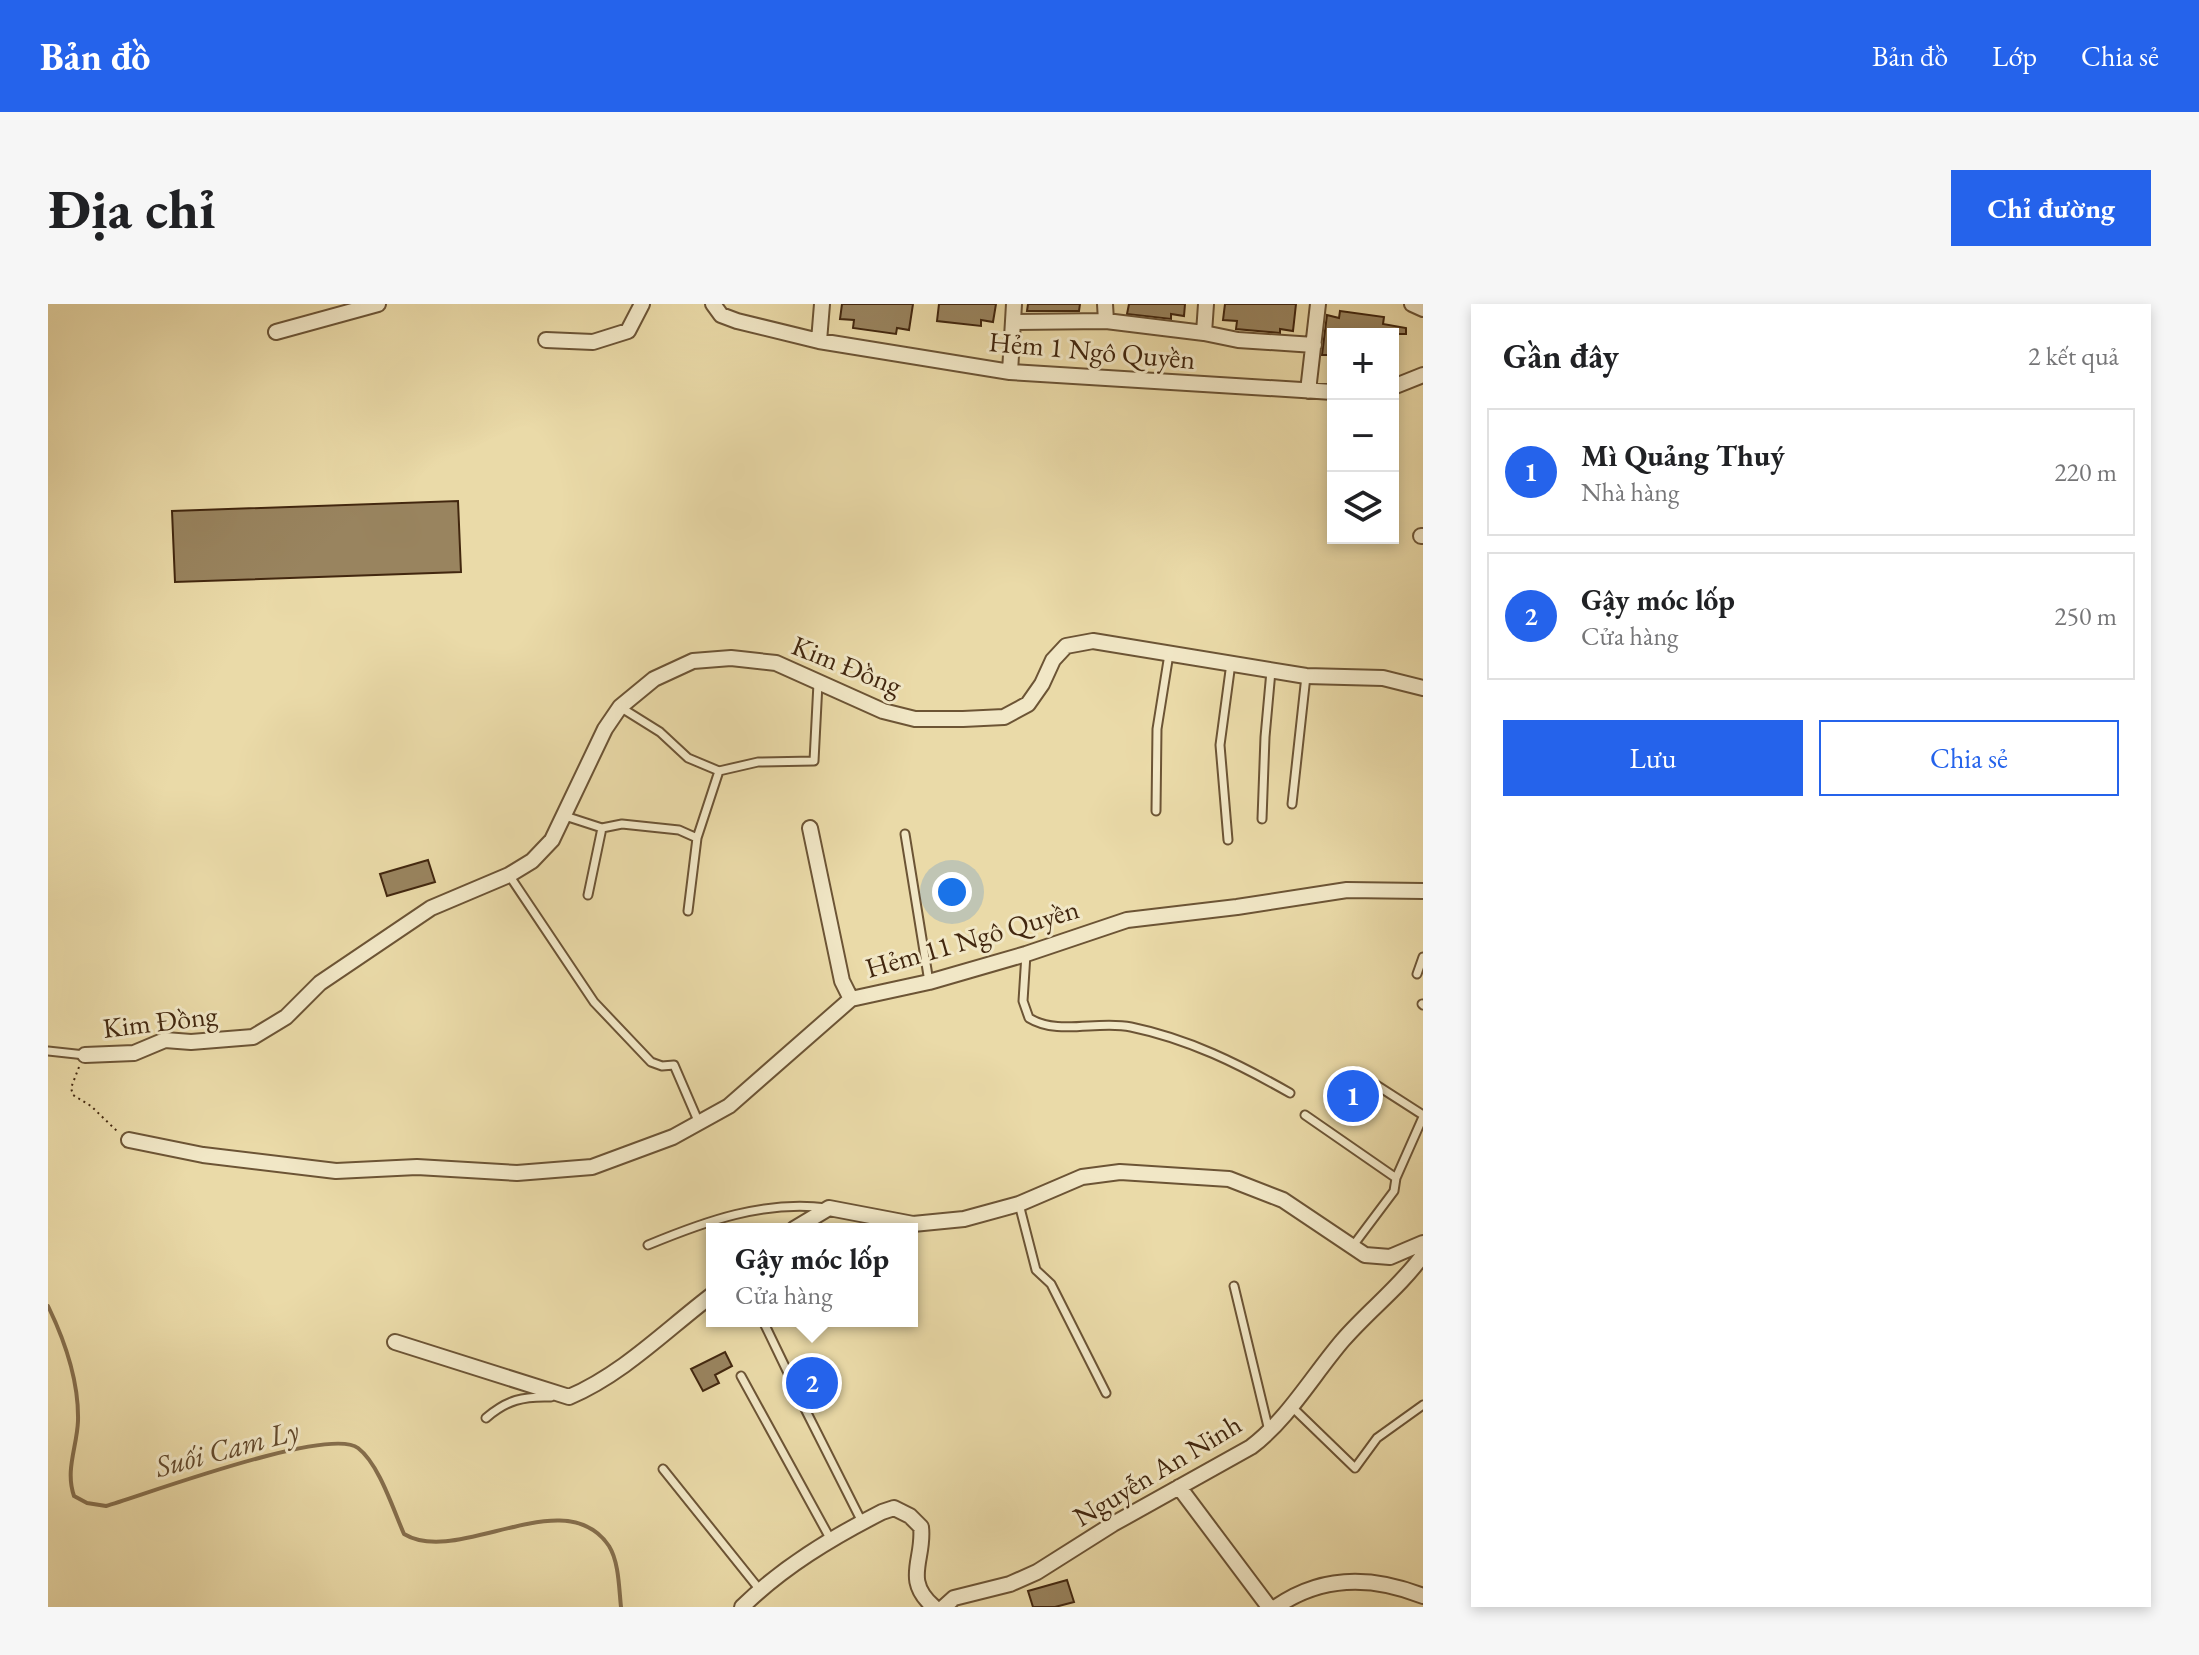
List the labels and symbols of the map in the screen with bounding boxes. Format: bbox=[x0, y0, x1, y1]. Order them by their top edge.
street label: Hẻm 1 Ngô Quyền bbox=[987, 323, 1197, 377]
street label: Kim Đồng bbox=[787, 627, 908, 704]
your location bbox=[932, 872, 972, 912]
street label: Hẻm 11 Ngô Quyền bbox=[861, 890, 1083, 986]
street label: Kim Đồng bbox=[101, 996, 220, 1046]
pin: 1 bbox=[1327, 1066, 1379, 1126]
pin: 2 bbox=[786, 1353, 838, 1413]
street label: Nguyễn An Ninh bbox=[1066, 1406, 1248, 1534]
water label: Suối Cam Ly bbox=[150, 1410, 303, 1486]

